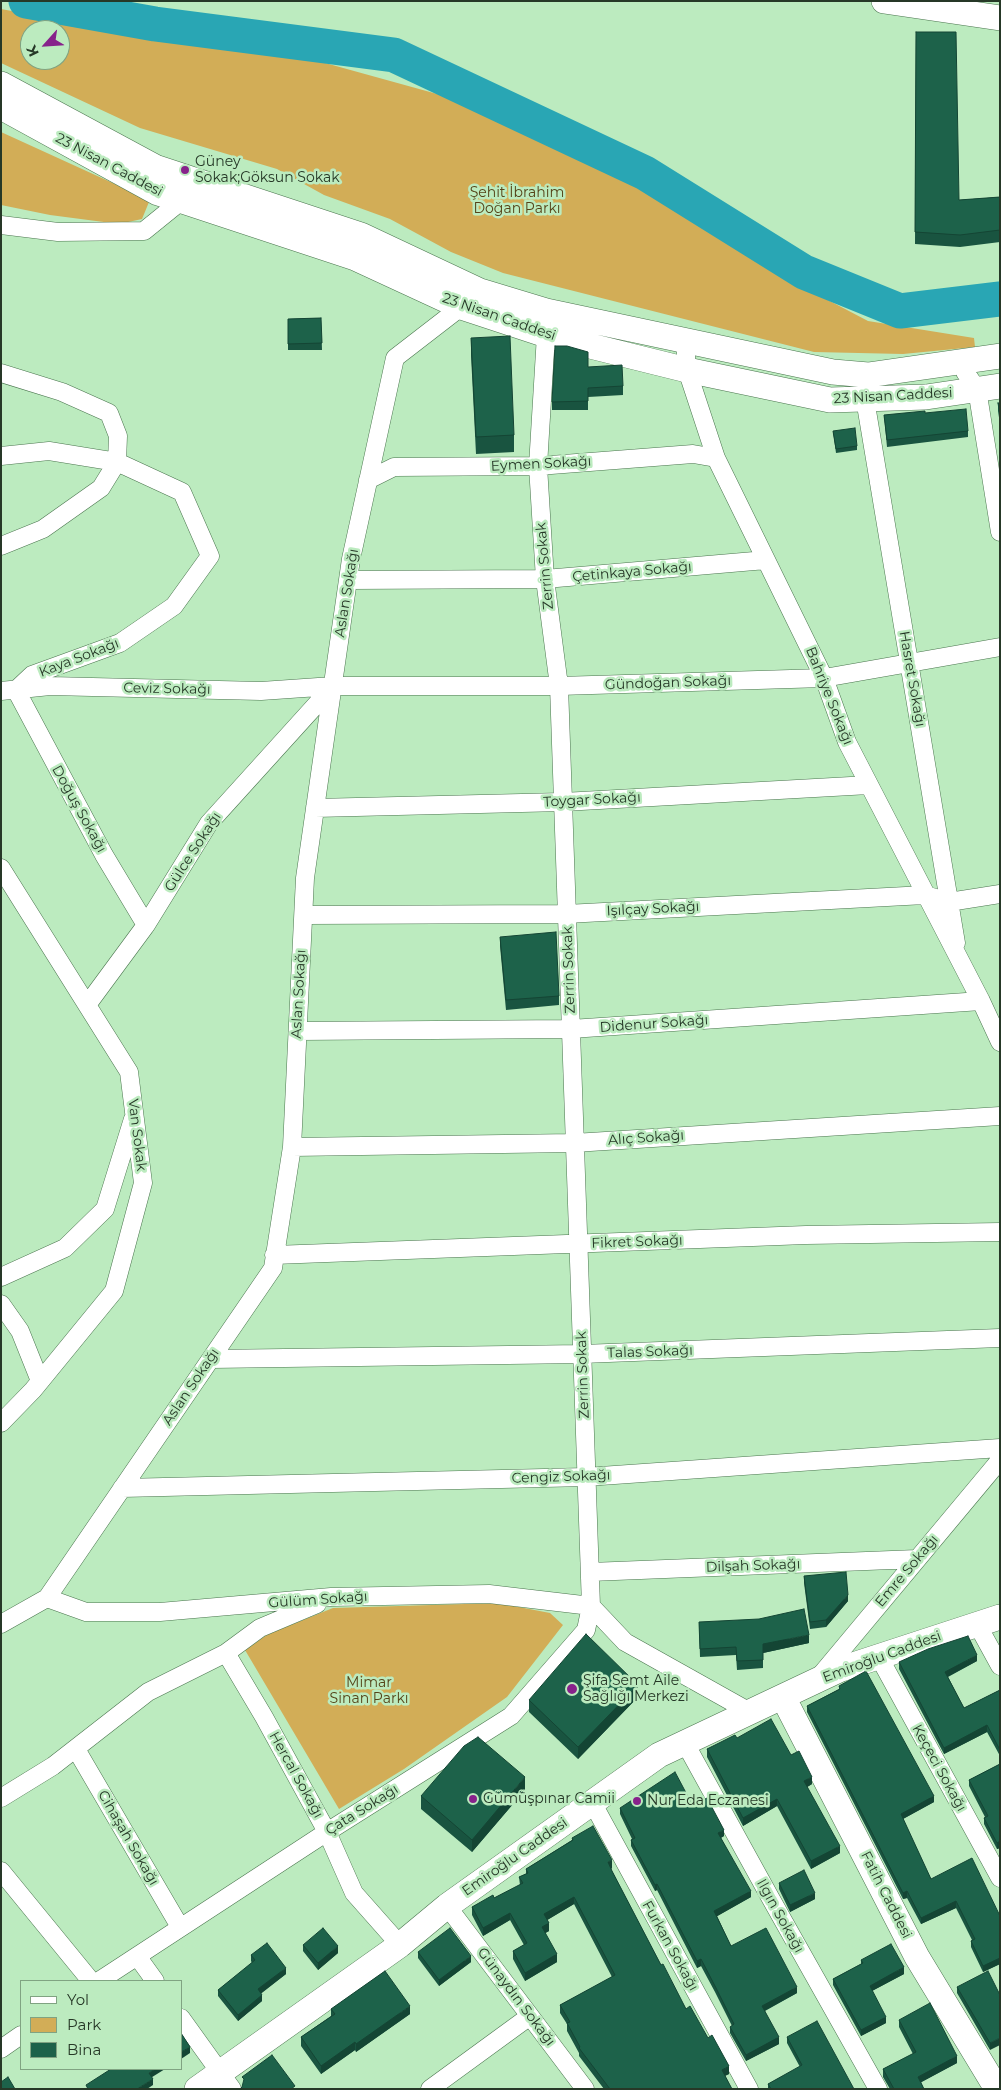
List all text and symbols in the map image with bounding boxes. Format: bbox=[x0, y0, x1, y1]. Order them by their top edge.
north arrow bbox=[20, 20, 70, 70]
text: K bbox=[22, 43, 43, 60]
street label: 23 Nisan Caddesi bbox=[53, 130, 165, 200]
place label: Güney Sokak;Göksun Sokak bbox=[195, 154, 340, 186]
marker: Güney Sokak;Göksun Sokak bbox=[179, 164, 191, 176]
park label: Şehit İbrahim Doğan Parkı bbox=[470, 185, 564, 218]
street label: 23 Nisan Caddesi bbox=[440, 290, 558, 344]
street label: 23 Nisan Caddesi bbox=[833, 384, 953, 408]
street label: Eymen Sokağı bbox=[490, 453, 592, 475]
street label: Zerrin Sokak bbox=[533, 522, 557, 610]
street label: Aslan Sokağı bbox=[332, 548, 362, 638]
street label: Çetinkaya Sokağı bbox=[572, 558, 692, 586]
street label: Hasret Sokağı bbox=[895, 630, 929, 728]
street label: Kaya Sokağı bbox=[37, 635, 121, 681]
street label: Bahriye Sokağı bbox=[802, 645, 856, 747]
street label: Gündoğan Sokağı bbox=[605, 672, 731, 694]
street label: Ceviz Sokağı bbox=[123, 680, 211, 698]
street label: Doğuş Sokağı bbox=[48, 762, 110, 856]
street label: Toygar Sokağı bbox=[543, 789, 641, 811]
street label: Gülce Sokağı bbox=[161, 809, 225, 895]
street label: Işılçay Sokağı bbox=[606, 898, 700, 920]
street label: Zerrin Sokak bbox=[559, 926, 579, 1014]
street label: Aslan Sokağı bbox=[288, 949, 310, 1039]
street label: Didenur Sokağı bbox=[599, 1012, 709, 1036]
street label: Van Sokak bbox=[124, 1098, 150, 1172]
street label: Alıç Sokağı bbox=[607, 1127, 685, 1149]
street label: Fikret Sokağı bbox=[591, 1232, 683, 1252]
street label: Zerrin Sokak bbox=[573, 1331, 593, 1419]
street label: Talas Sokağı bbox=[607, 1342, 693, 1362]
street label: Aslan Sokağı bbox=[159, 1345, 223, 1429]
street label: Cengiz Sokağı bbox=[511, 1467, 611, 1487]
street label: Emre Sokağı bbox=[872, 1532, 942, 1610]
street label: Dilşah Sokağı bbox=[705, 1556, 801, 1576]
street label: Gülüm Sokağı bbox=[268, 1588, 368, 1612]
street label: Emiroğlu Caddesi bbox=[821, 1628, 943, 1686]
place label: Şifa Semt Aile Sağlığı Merkezi bbox=[583, 1673, 689, 1705]
park label: Mimar Sinan Parkı bbox=[330, 1675, 408, 1708]
marker: Şifa Semt Aile Sağlığı Merkezi bbox=[565, 1682, 579, 1696]
street label: Keçeci Sokağı bbox=[908, 1722, 970, 1814]
street label: Hercal Sokağı bbox=[265, 1729, 327, 1821]
street label: Çata Sokağı bbox=[323, 1781, 401, 1839]
street label: Cihaşah Sokağı bbox=[94, 1788, 162, 1888]
place label: Gümüşpınar Camii bbox=[483, 1791, 615, 1807]
marker: Gümüşpınar Camii bbox=[467, 1793, 479, 1805]
place label: Nur Eda Eczanesi bbox=[647, 1793, 769, 1809]
marker: Nur Eda Eczanesi bbox=[631, 1795, 643, 1807]
street label: Emiroğlu Caddesi bbox=[459, 1814, 571, 1900]
street label: Fatih Caddesi bbox=[857, 1849, 915, 1941]
street label: Ilgın Sokağı bbox=[753, 1876, 807, 1956]
street label: Furkan Sokağı bbox=[638, 1898, 702, 1994]
street label: Günaydın Sokağı bbox=[474, 1945, 558, 2049]
legend bbox=[20, 1980, 182, 2070]
text: Yol bbox=[67, 1990, 89, 2009]
text: Park bbox=[67, 2015, 101, 2034]
text: Bina bbox=[67, 2040, 101, 2059]

